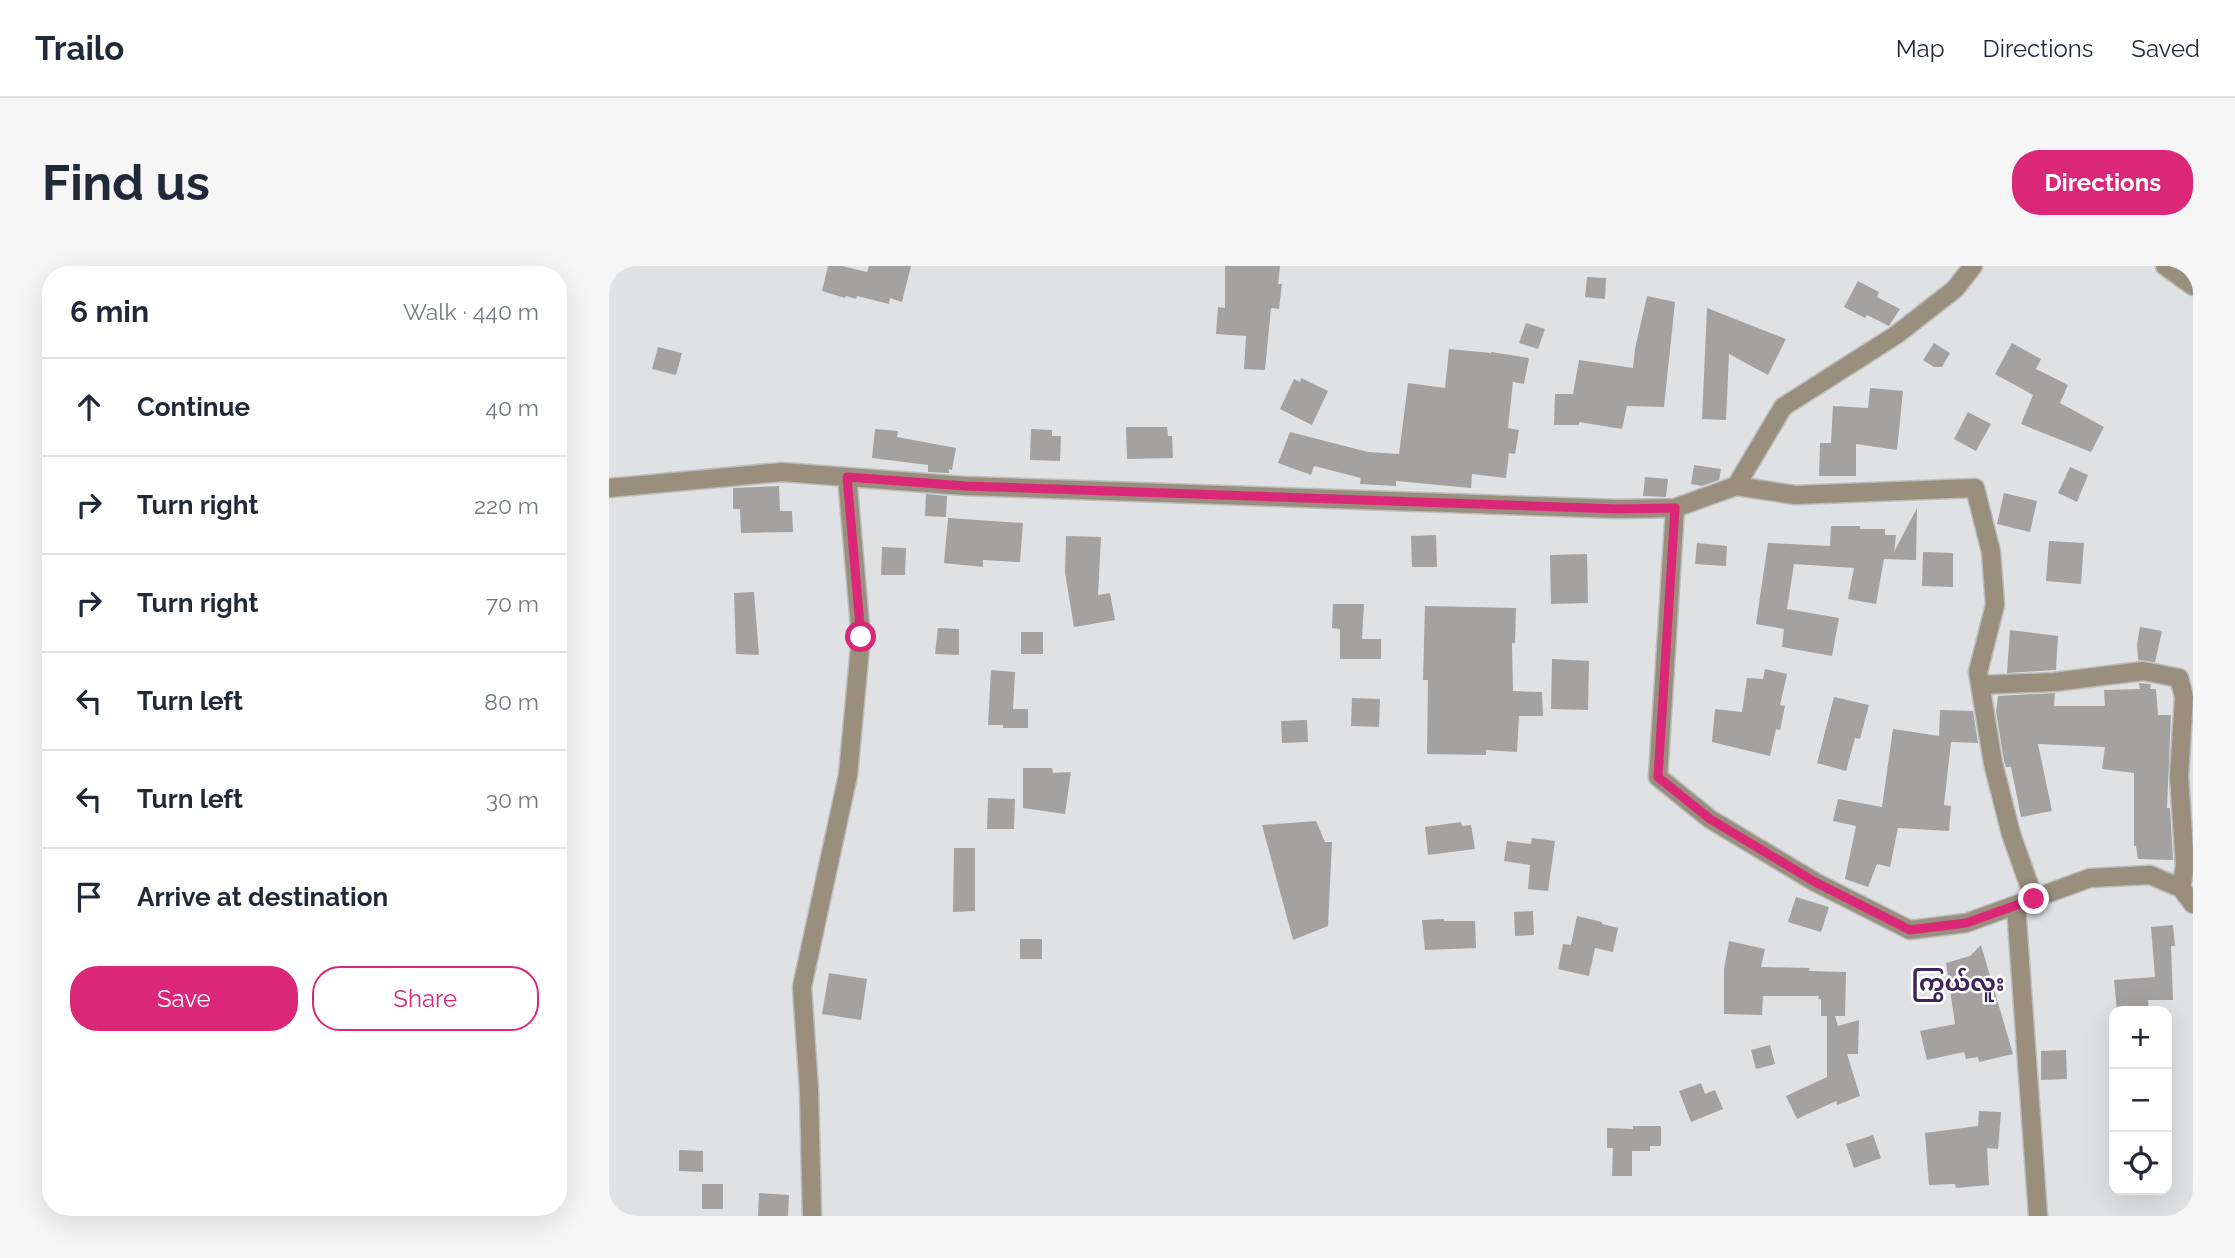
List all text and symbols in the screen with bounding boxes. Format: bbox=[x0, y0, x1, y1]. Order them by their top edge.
text: Trailo bbox=[35, 29, 124, 68]
text: Map bbox=[1896, 34, 1945, 63]
text: Directions bbox=[1983, 34, 2093, 63]
text: Saved bbox=[2131, 34, 2200, 63]
button: Directions bbox=[2012, 150, 2193, 215]
text: Find us bbox=[42, 154, 210, 211]
text: 6 min bbox=[70, 294, 149, 329]
text: Walk · 440 m bbox=[403, 298, 539, 325]
icon: ahead bbox=[70, 388, 108, 426]
text: Continue bbox=[137, 392, 250, 422]
text: 40 m bbox=[485, 394, 539, 421]
icon: right bbox=[70, 486, 108, 524]
text: Turn right bbox=[137, 490, 258, 520]
text: 220 m bbox=[474, 492, 539, 519]
icon: right bbox=[70, 584, 108, 622]
text: Turn right bbox=[137, 588, 258, 618]
text: 70 m bbox=[486, 590, 539, 617]
route start bbox=[845, 621, 876, 652]
icon: left bbox=[70, 682, 108, 720]
text: Turn left bbox=[137, 686, 243, 716]
text: 80 m bbox=[484, 688, 539, 715]
icon: left bbox=[70, 780, 108, 818]
text: Turn left bbox=[137, 784, 243, 814]
text: 30 m bbox=[486, 786, 539, 813]
icon: arrive bbox=[70, 878, 108, 916]
text: Arrive at destination bbox=[137, 882, 388, 912]
route end bbox=[2018, 883, 2049, 914]
button: Save bbox=[70, 966, 298, 1031]
button: Share bbox=[312, 966, 539, 1031]
district label: ကြွယ်လူး bbox=[1911, 967, 2005, 1002]
map controls bbox=[2109, 1006, 2172, 1195]
button: + bbox=[2109, 1006, 2172, 1069]
button: − bbox=[2109, 1069, 2172, 1132]
button: locate bbox=[2109, 1132, 2172, 1195]

